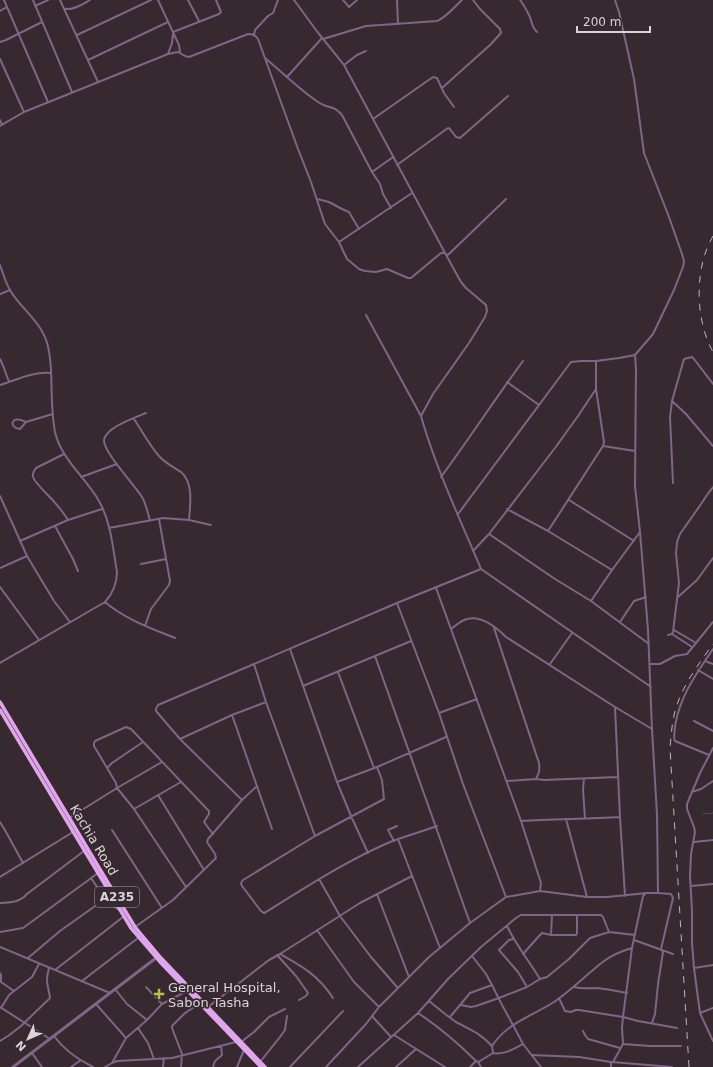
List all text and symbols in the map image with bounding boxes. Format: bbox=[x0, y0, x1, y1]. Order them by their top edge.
scale bar bbox=[577, 8, 650, 34]
text: 200 m bbox=[583, 15, 621, 29]
street label: Kachia Road bbox=[67, 802, 121, 878]
road number: A235 bbox=[95, 887, 139, 907]
place label: General Hospital, Sabon Tasha bbox=[168, 980, 281, 1010]
marker: General Hospital, Sabon Tasha bbox=[153, 988, 165, 1000]
north arrow bbox=[8, 1019, 48, 1059]
text: N bbox=[13, 1038, 29, 1054]

